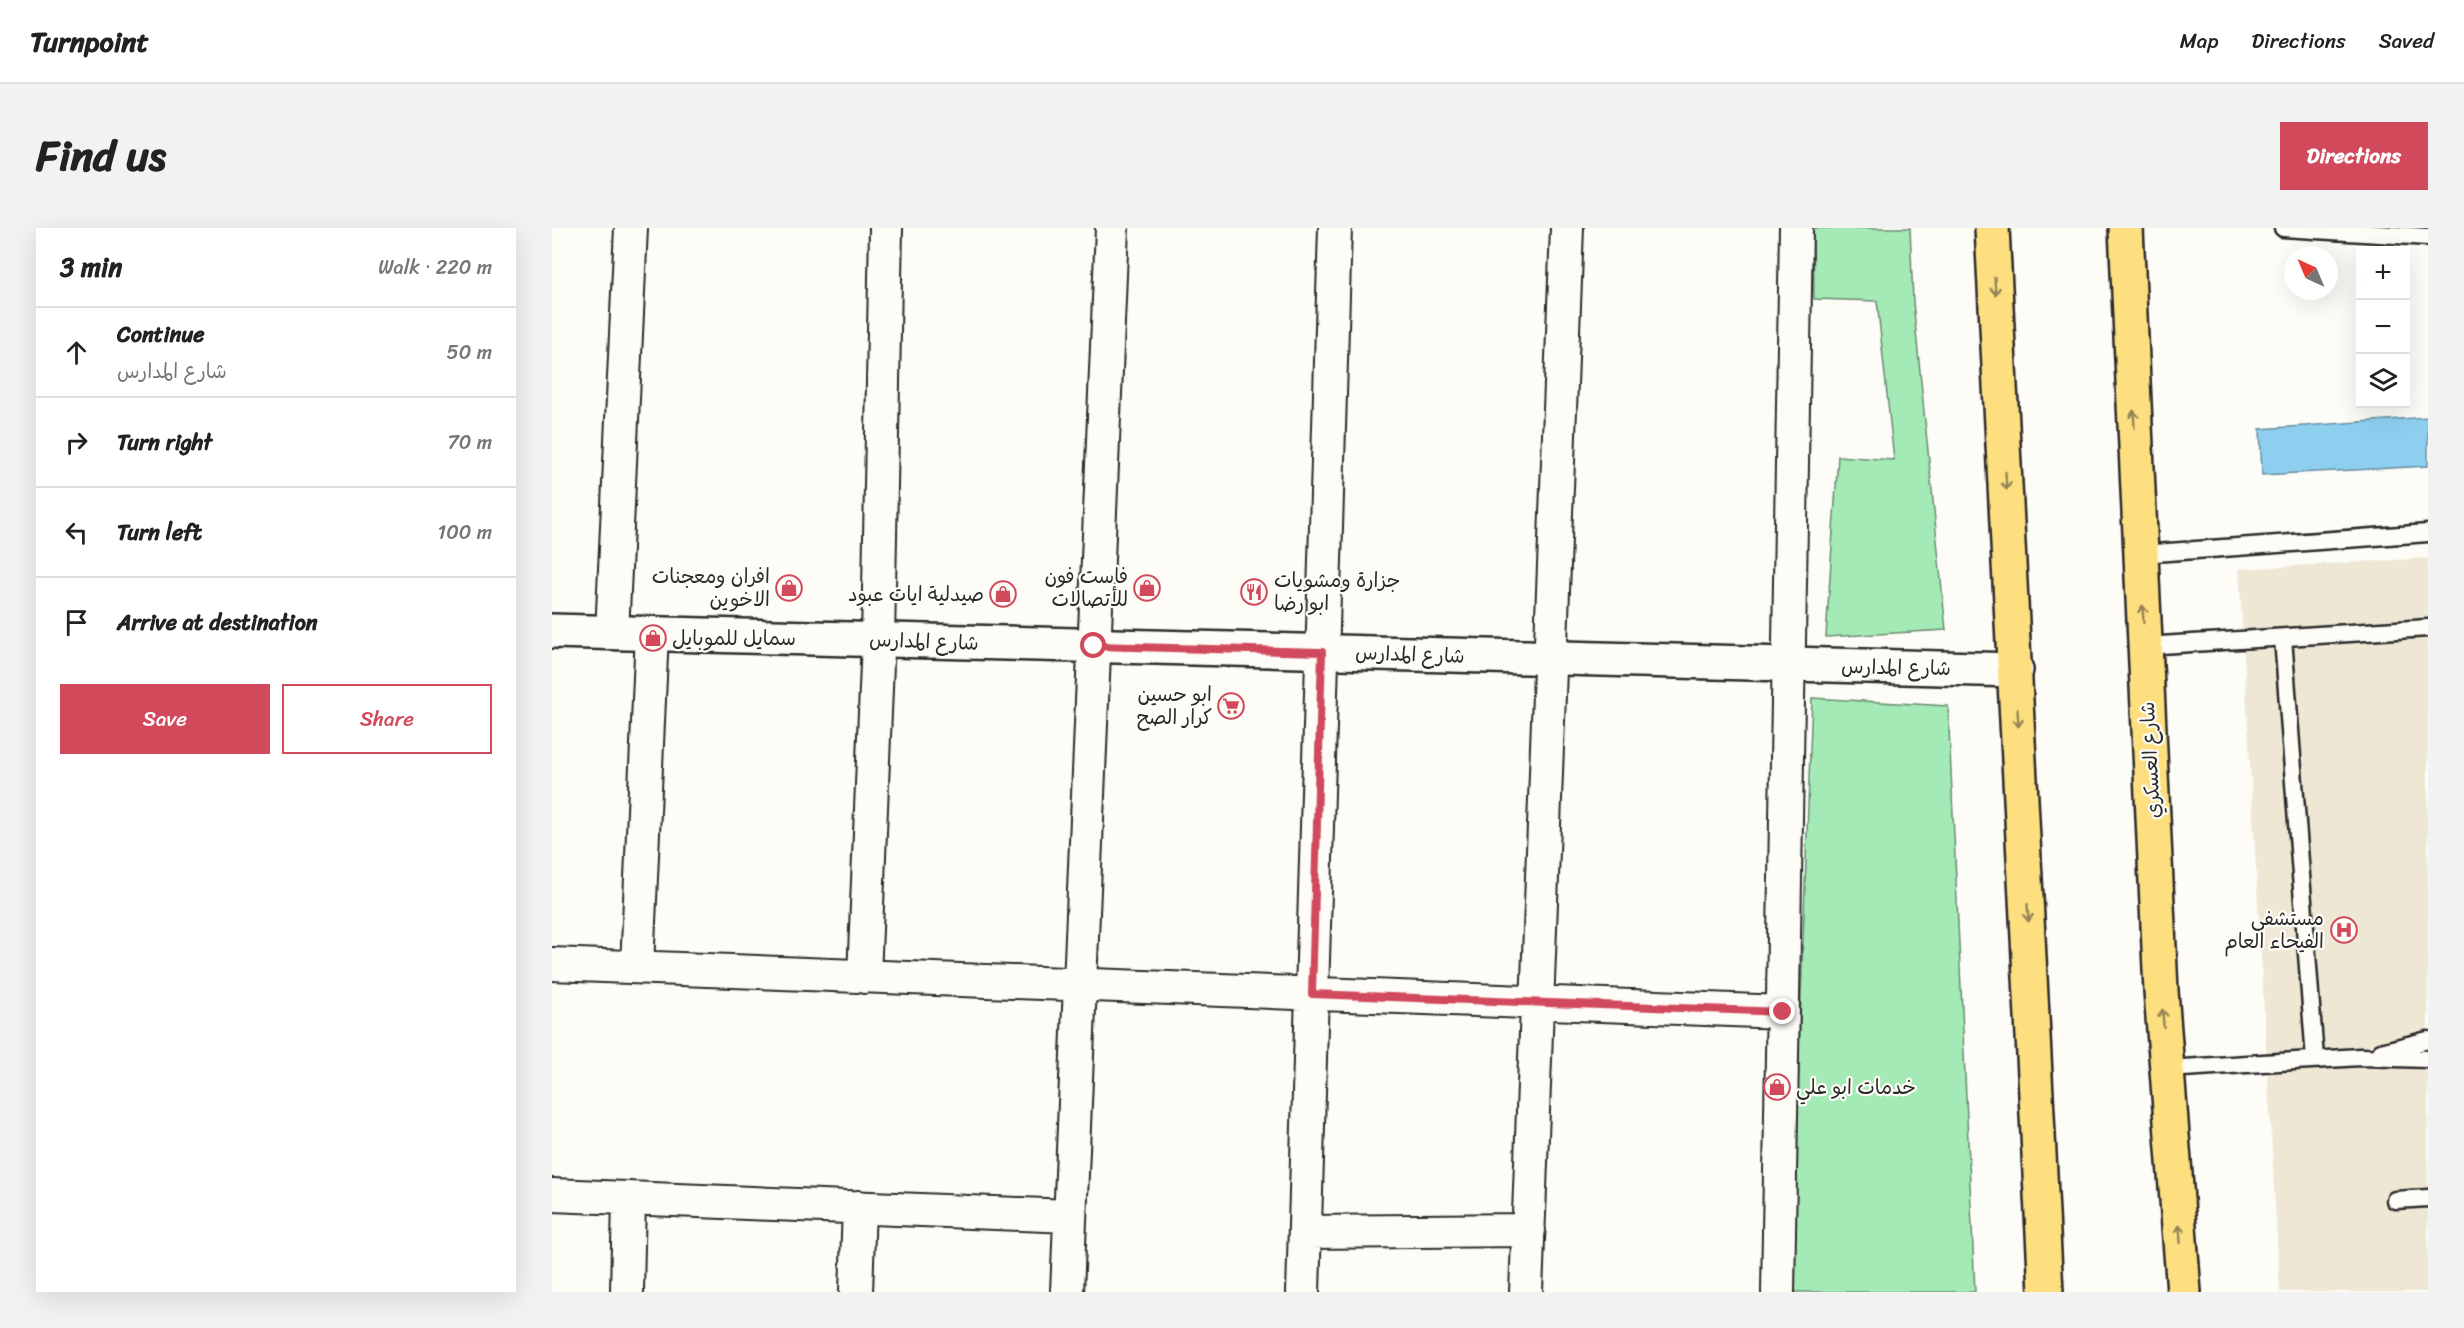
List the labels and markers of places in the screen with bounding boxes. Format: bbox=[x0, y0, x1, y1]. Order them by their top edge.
place label: افران ومعجنات الاخوين bbox=[652, 559, 770, 617]
place label: فاست فون للأتصالات bbox=[1045, 559, 1128, 617]
place label: جزارة ومشويات ابو رضا bbox=[1274, 563, 1401, 621]
shop icon: افران ومعجنات الاخوين bbox=[774, 573, 804, 603]
shop icon: فاست فون للأتصالات bbox=[1132, 573, 1162, 603]
place label: صيدلية ايات عبود bbox=[848, 577, 984, 612]
restaurant icon: جزارة ومشويات ابو رضا bbox=[1239, 577, 1269, 607]
shop icon: صيدلية ايات عبود bbox=[988, 579, 1018, 609]
place label: سمايل للموبايل bbox=[672, 621, 796, 656]
shop icon: سمايل للموبايل bbox=[638, 623, 668, 653]
place label: ابو حسين كرار الصح bbox=[1137, 677, 1212, 735]
supermarket icon: ابو حسين كرار الصح bbox=[1216, 691, 1246, 721]
place label: مستشفى الفيحاء العام bbox=[2224, 901, 2324, 959]
hospital icon: مستشفى الفيحاء العام bbox=[2329, 915, 2359, 945]
place label: خدمات ابو علي bbox=[1796, 1070, 1916, 1105]
shop icon: خدمات ابو علي bbox=[1762, 1072, 1792, 1102]

